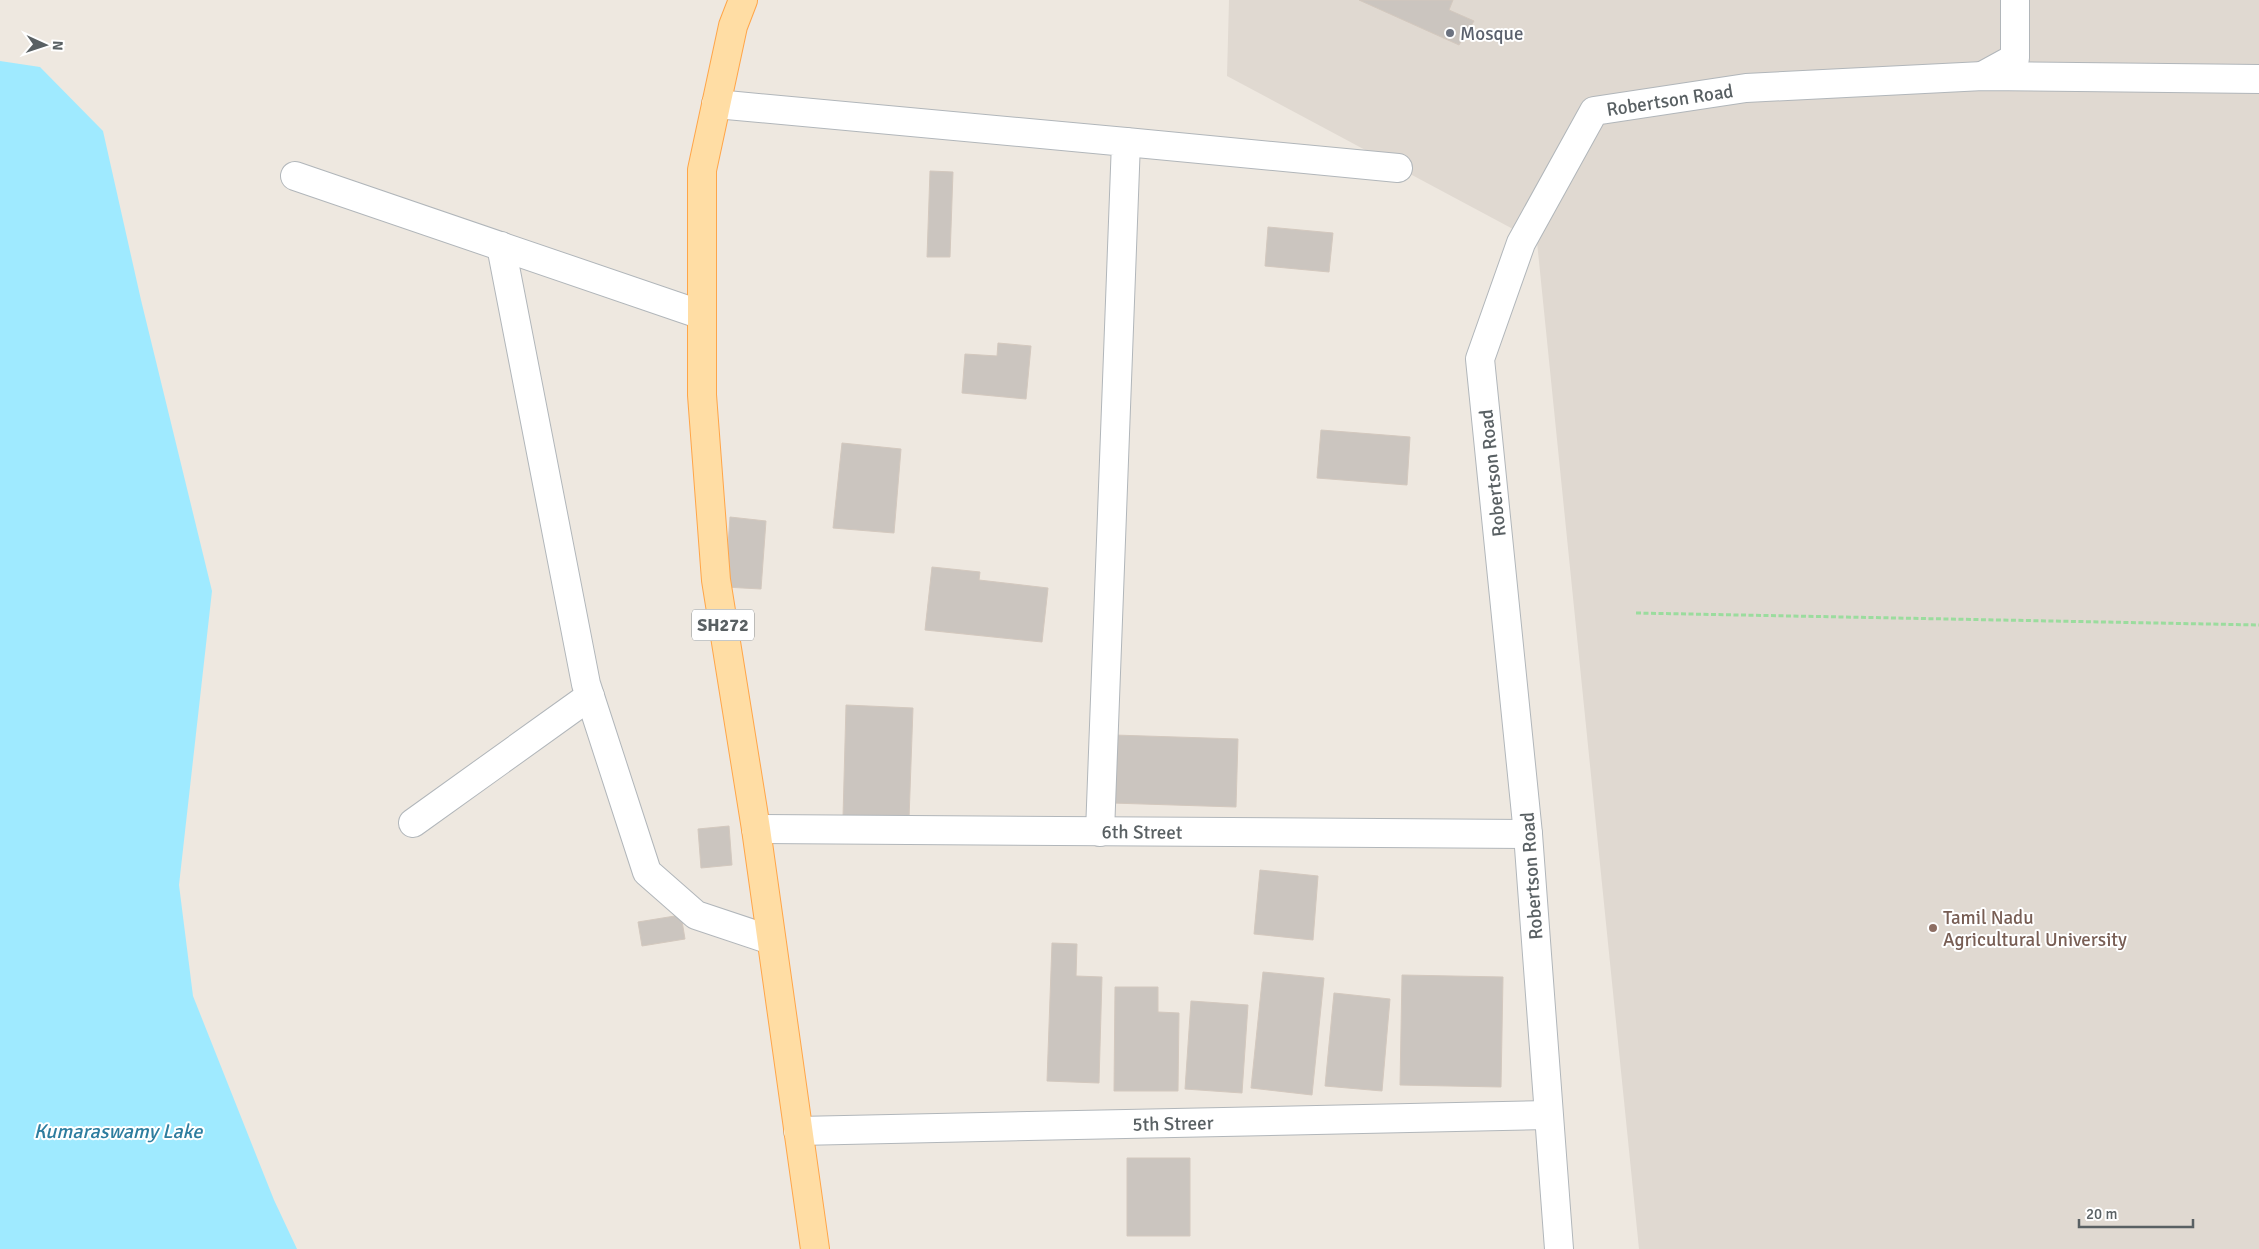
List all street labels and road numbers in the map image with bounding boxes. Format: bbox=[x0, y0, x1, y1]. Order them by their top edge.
street label: Robertson Road bbox=[1605, 79, 1735, 122]
street label: Robertson Road bbox=[1474, 408, 1512, 538]
road number: SH272 bbox=[692, 610, 754, 640]
street label: Robertson Road bbox=[1516, 811, 1548, 941]
street label: 6th Street bbox=[1101, 820, 1183, 845]
street label: 5th Streer bbox=[1132, 1111, 1214, 1137]

